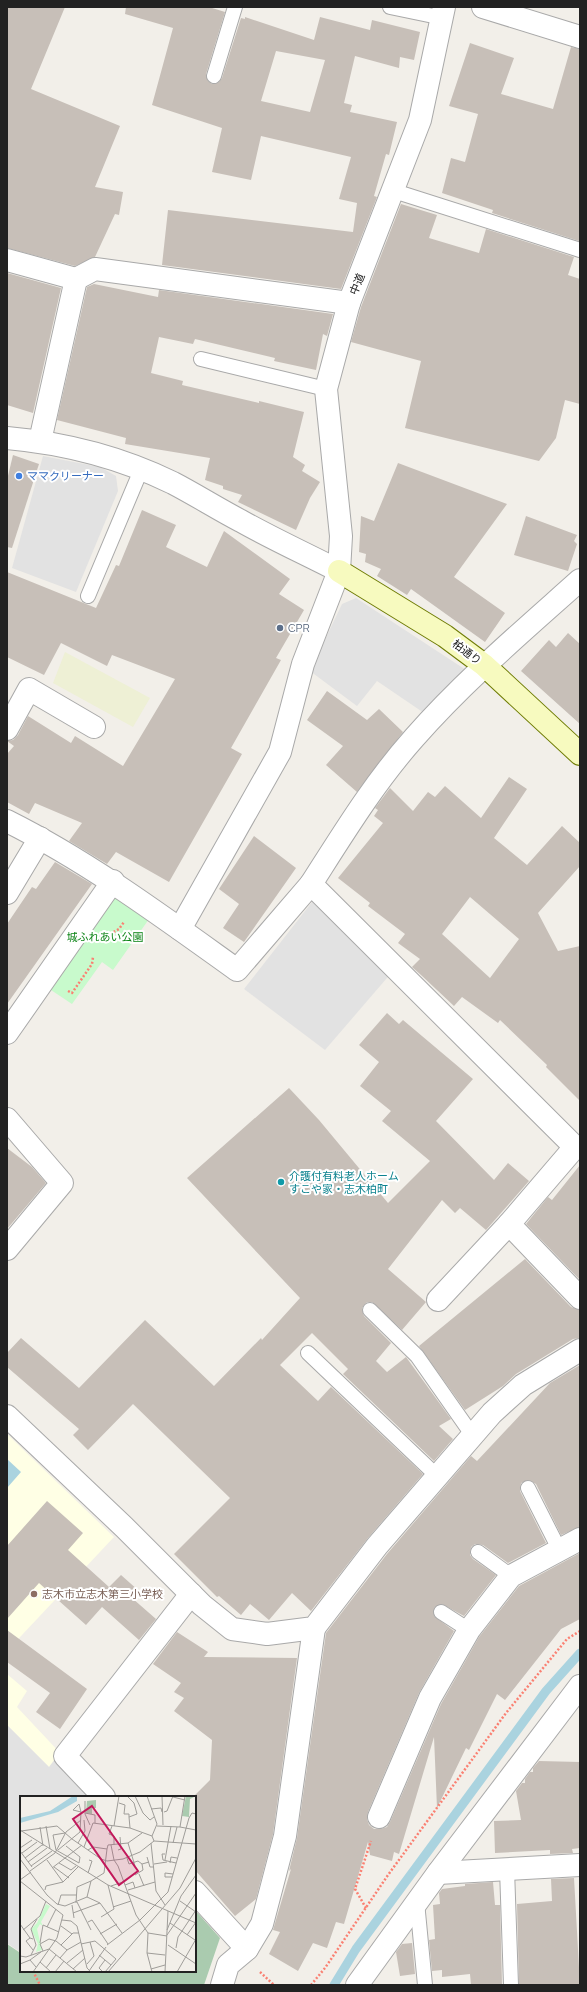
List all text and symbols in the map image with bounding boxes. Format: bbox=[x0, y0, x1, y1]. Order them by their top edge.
street label: 中道 bbox=[347, 272, 368, 297]
place label: ママクリーナー bbox=[27, 470, 104, 483]
marker: ママクリーナー bbox=[14, 471, 24, 481]
place label: CPR bbox=[288, 622, 310, 635]
marker: CPR bbox=[275, 623, 285, 633]
street label: 柏通り bbox=[450, 637, 484, 668]
park label: 城ふれあい公園 bbox=[67, 931, 144, 944]
place label: 介護付有料老人ホーム すこや家・志木柏町 bbox=[289, 1170, 399, 1196]
marker: 介護付有料老人ホーム すこや家・志木柏町 bbox=[276, 1177, 286, 1187]
place label: 志木市立志木第三小学校 bbox=[42, 1588, 163, 1601]
marker: 志木市立志木第三小学校 bbox=[29, 1589, 39, 1599]
inset map bbox=[20, 1796, 196, 1972]

